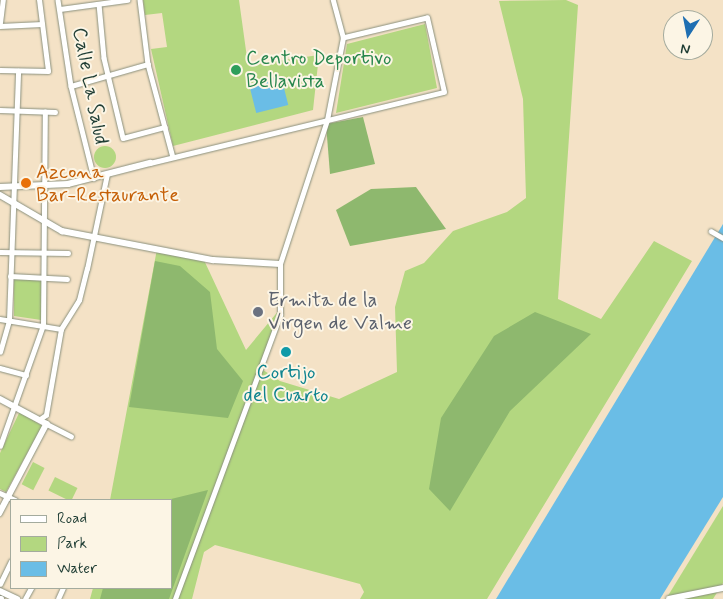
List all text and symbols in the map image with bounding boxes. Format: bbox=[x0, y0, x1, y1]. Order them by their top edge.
north arrow bbox=[663, 10, 713, 60]
street label: Calle La Salud bbox=[67, 25, 113, 147]
text: N bbox=[679, 39, 692, 58]
place label: Centro Deportivo Bellavista bbox=[246, 46, 391, 93]
marker: Centro Deportivo Bellavista bbox=[230, 64, 242, 76]
place label: Azcona Bar-Restaurante bbox=[36, 160, 179, 207]
marker: Azcona Bar-Restaurante bbox=[20, 177, 32, 189]
place label: Ermita de la Virgen de Valme bbox=[268, 288, 410, 335]
marker: Ermita de la Virgen de Valme bbox=[252, 306, 264, 318]
marker: Cortijo del Cuarto bbox=[280, 346, 292, 358]
place label: Cortijo del Cuarto bbox=[243, 360, 329, 407]
legend bbox=[10, 499, 172, 589]
text: Road bbox=[57, 509, 87, 529]
text: Park bbox=[57, 534, 87, 554]
text: Water bbox=[57, 559, 97, 579]

